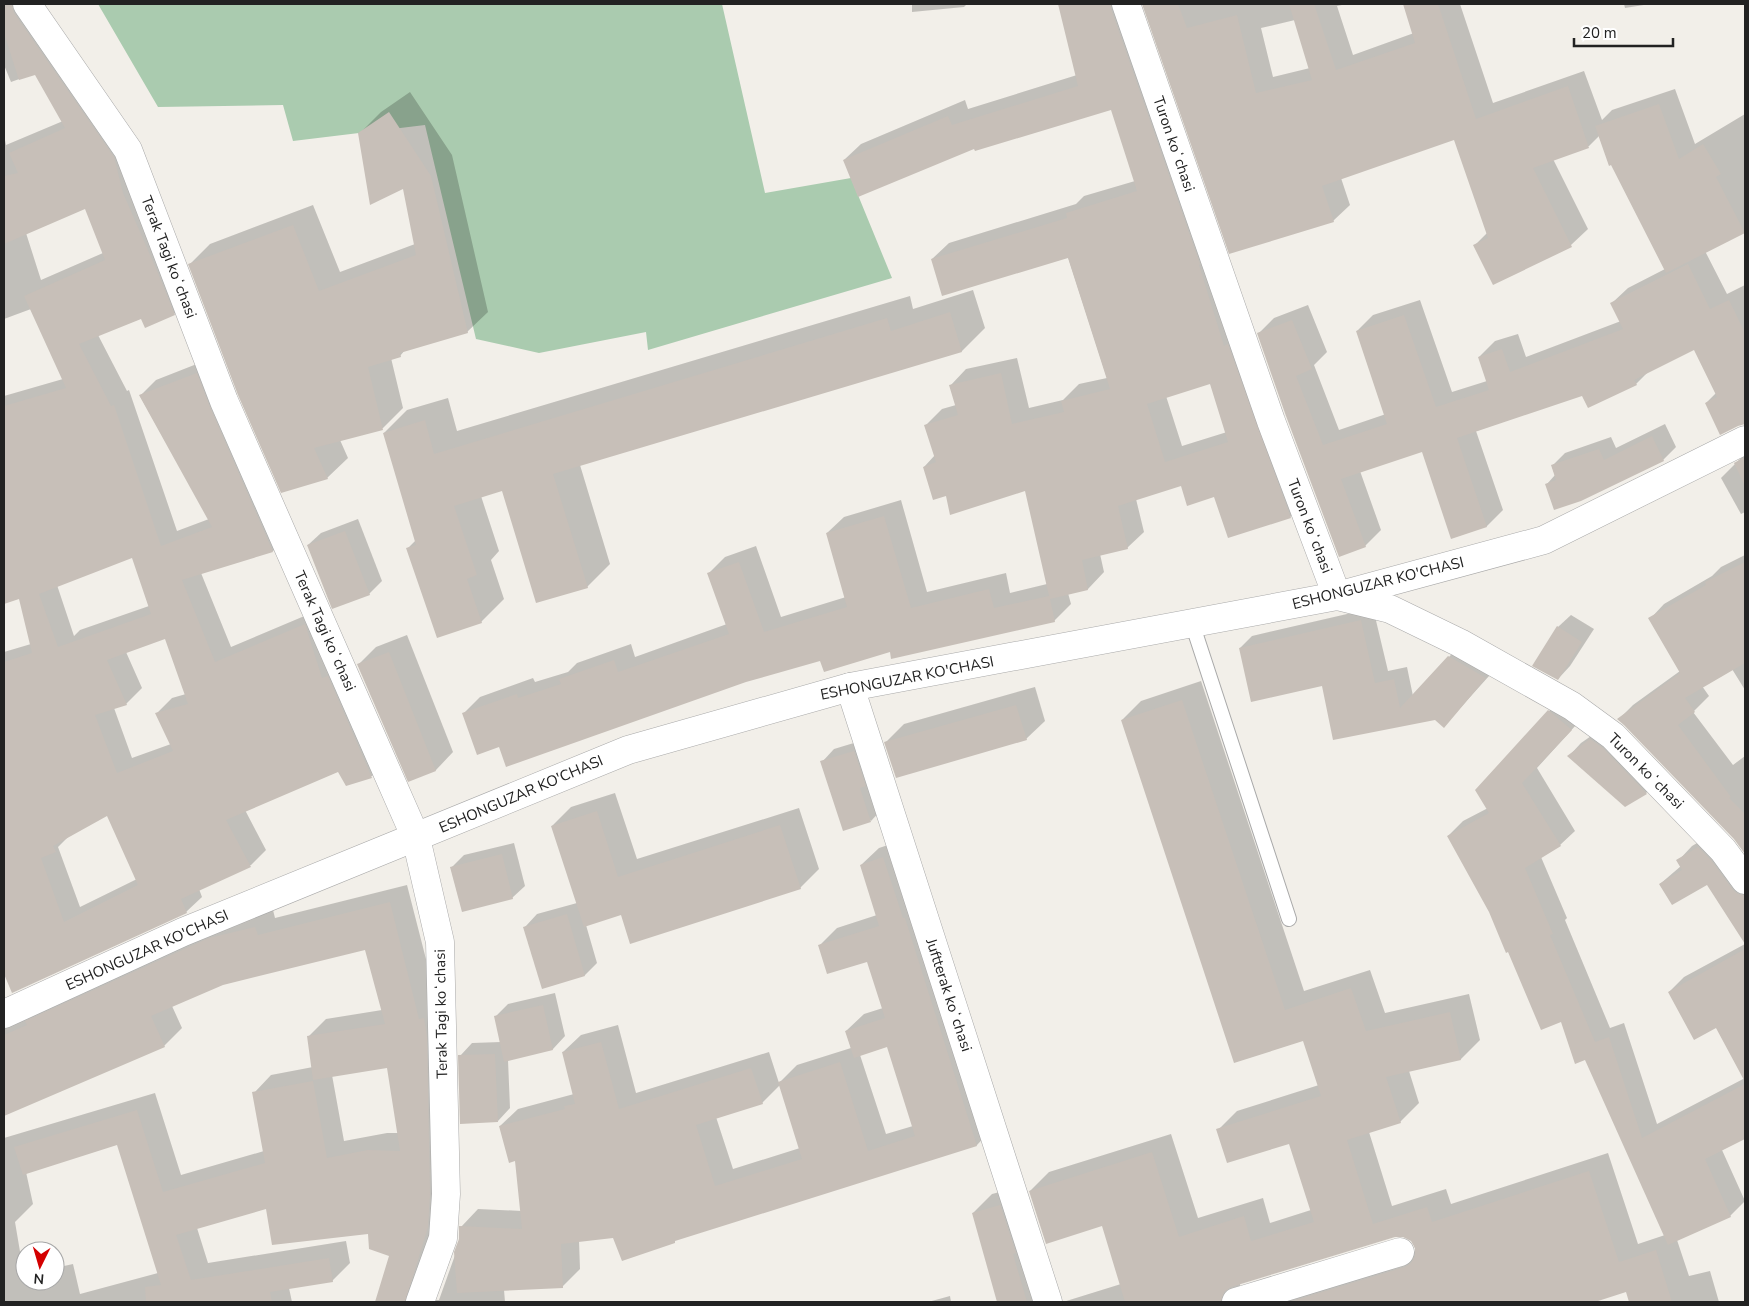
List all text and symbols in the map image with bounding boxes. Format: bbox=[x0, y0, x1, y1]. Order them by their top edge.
scale bar bbox=[1574, 15, 1673, 47]
text: 20 m bbox=[1582, 23, 1617, 43]
street label: Turon koʻchasi bbox=[1148, 94, 1200, 194]
street label: Terak Tagi koʻchasi bbox=[136, 193, 202, 321]
street label: Turon koʻchasi bbox=[1283, 476, 1337, 576]
street label: ESHONGUZAR KO'CHASI bbox=[1290, 552, 1466, 614]
street label: Terak Tagi koʻchasi bbox=[289, 568, 361, 694]
street label: ESHONGUZAR KO'CHASI bbox=[819, 651, 995, 705]
street label: Turon koʻchasi bbox=[1604, 729, 1688, 813]
street label: ESHONGUZAR KO'CHASI bbox=[436, 750, 606, 838]
street label: ESHONGUZAR KO'CHASI bbox=[62, 905, 232, 995]
street label: Juftterak koʻchasi bbox=[921, 935, 977, 1054]
street label: Terak Tagi koʻchasi bbox=[430, 949, 452, 1079]
north arrow bbox=[15, 1241, 65, 1291]
text: N bbox=[33, 1269, 45, 1288]

